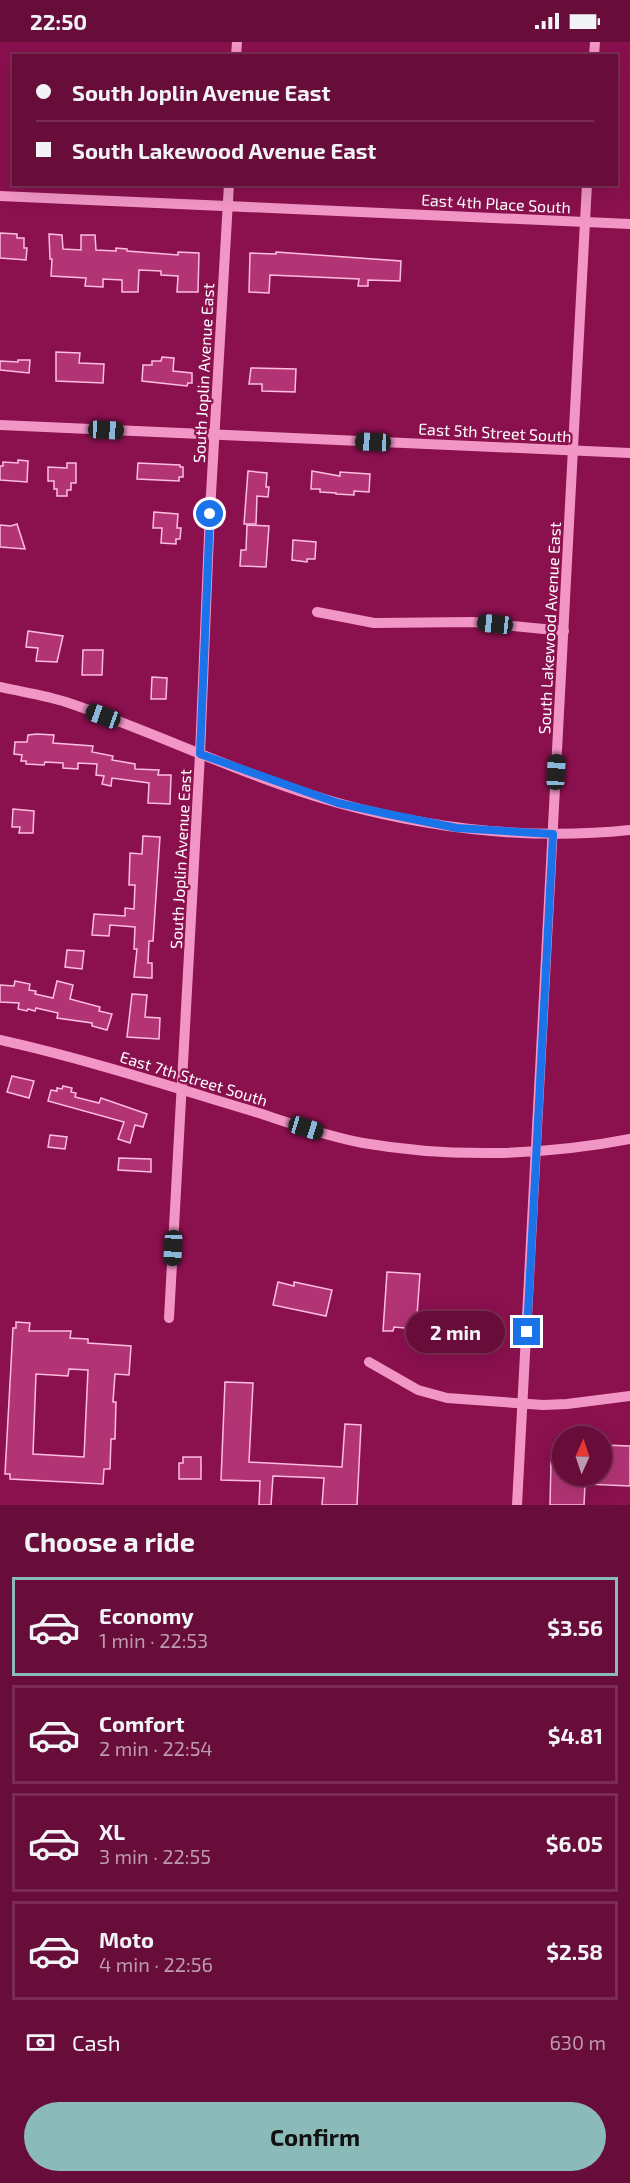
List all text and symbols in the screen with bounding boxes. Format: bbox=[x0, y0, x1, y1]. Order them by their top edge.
text: 22:50 bbox=[30, 8, 87, 34]
text: South Joplin Avenue East bbox=[72, 79, 331, 105]
text: South Lakewood Avenue East bbox=[72, 137, 376, 163]
street label: East 4th Place South bbox=[421, 190, 571, 216]
street label: South Joplin Avenue East bbox=[189, 283, 217, 463]
street label: East 5th Street South bbox=[418, 418, 572, 446]
car bbox=[88, 420, 124, 440]
car bbox=[355, 432, 391, 452]
route start bbox=[196, 500, 223, 527]
street label: South Lakewood Avenue East bbox=[534, 521, 564, 735]
car bbox=[476, 613, 514, 635]
car bbox=[83, 701, 123, 731]
car bbox=[546, 754, 566, 790]
street label: South Joplin Avenue East bbox=[166, 769, 194, 949]
street label: East 7th Street South bbox=[118, 1047, 270, 1109]
car bbox=[286, 1114, 326, 1142]
car bbox=[163, 1230, 183, 1266]
callout: 2 min bbox=[407, 1311, 506, 1353]
route end bbox=[513, 1318, 540, 1345]
text: 2 min bbox=[430, 1320, 481, 1344]
north arrow bbox=[552, 1426, 612, 1486]
map controls bbox=[552, 1426, 612, 1486]
text: Choose a ride bbox=[24, 1525, 195, 1557]
icon: car bbox=[27, 1600, 81, 1654]
text: Economy bbox=[99, 1602, 194, 1628]
text: $3.56 bbox=[547, 1614, 603, 1640]
text: 1 min · 22:53 bbox=[99, 1628, 208, 1652]
icon: car bbox=[27, 1708, 81, 1762]
text: Comfort bbox=[99, 1710, 184, 1736]
text: $4.81 bbox=[548, 1722, 603, 1748]
text: 2 min · 22:54 bbox=[99, 1736, 213, 1760]
icon: car bbox=[27, 1816, 81, 1870]
text: XL bbox=[99, 1818, 125, 1844]
text: $6.05 bbox=[546, 1830, 603, 1856]
text: 3 min · 22:55 bbox=[99, 1844, 211, 1868]
icon: car bbox=[27, 1924, 81, 1978]
text: Moto bbox=[99, 1926, 154, 1952]
text: $2.58 bbox=[546, 1938, 603, 1964]
text: 4 min · 22:56 bbox=[99, 1952, 213, 1976]
icon: cash bbox=[24, 2026, 57, 2059]
text: Cash bbox=[72, 2029, 121, 2055]
text: 630 m bbox=[549, 2030, 606, 2054]
button: Confirm bbox=[24, 2102, 606, 2171]

